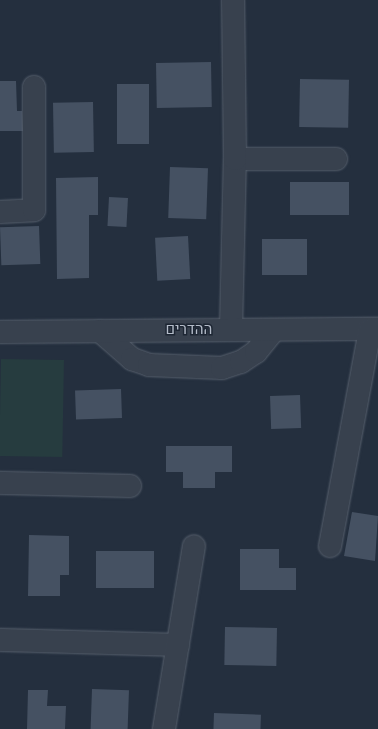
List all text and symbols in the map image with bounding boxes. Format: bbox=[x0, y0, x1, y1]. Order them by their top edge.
street label: ההדרים bbox=[166, 321, 212, 339]

